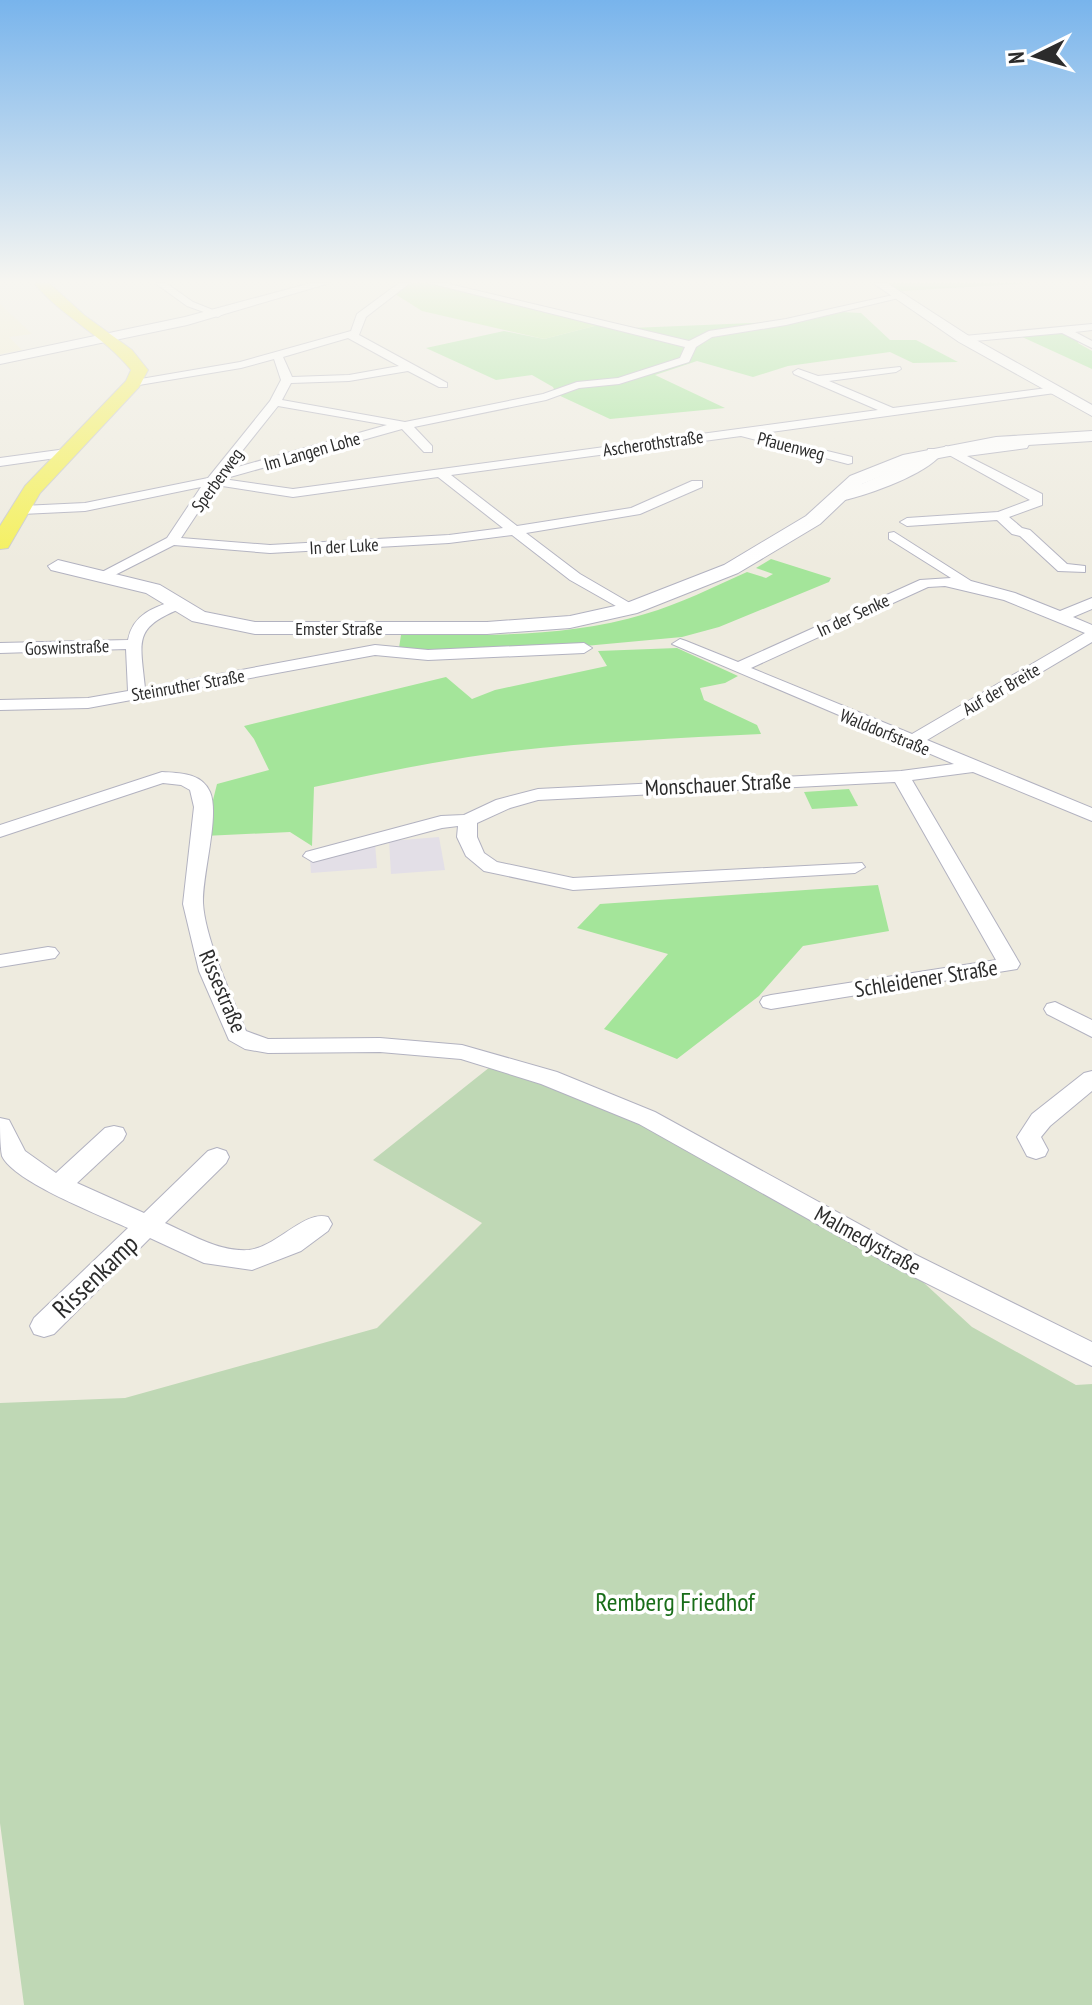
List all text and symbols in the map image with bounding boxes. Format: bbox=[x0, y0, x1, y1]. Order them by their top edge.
north arrow bbox=[996, 16, 1076, 96]
text: N bbox=[1002, 51, 1031, 65]
street label: Ascherothstraße bbox=[601, 425, 705, 461]
street label: Im Langen Lohe bbox=[261, 426, 363, 476]
street label: Pfauenweg bbox=[755, 427, 827, 465]
street label: Sperberweg bbox=[186, 443, 248, 517]
street label: In der Luke bbox=[309, 533, 379, 559]
street label: In der Senke bbox=[813, 588, 893, 642]
street label: Emster Straße bbox=[295, 617, 383, 640]
street label: Goswinstraße bbox=[24, 634, 110, 660]
street label: Auf der Breite bbox=[958, 658, 1044, 720]
street label: Steinruther Straße bbox=[130, 664, 246, 706]
street label: Walddorfstraße bbox=[837, 704, 933, 760]
street label: Monschauer Straße bbox=[644, 766, 792, 802]
street label: Rissestraße bbox=[193, 945, 253, 1037]
street label: Schleidener Straße bbox=[853, 953, 999, 1003]
street label: Malmedystraße bbox=[810, 1199, 926, 1281]
street label: Rissenkamp bbox=[45, 1227, 145, 1325]
park label: Remberg Friedhof bbox=[595, 1585, 756, 1618]

